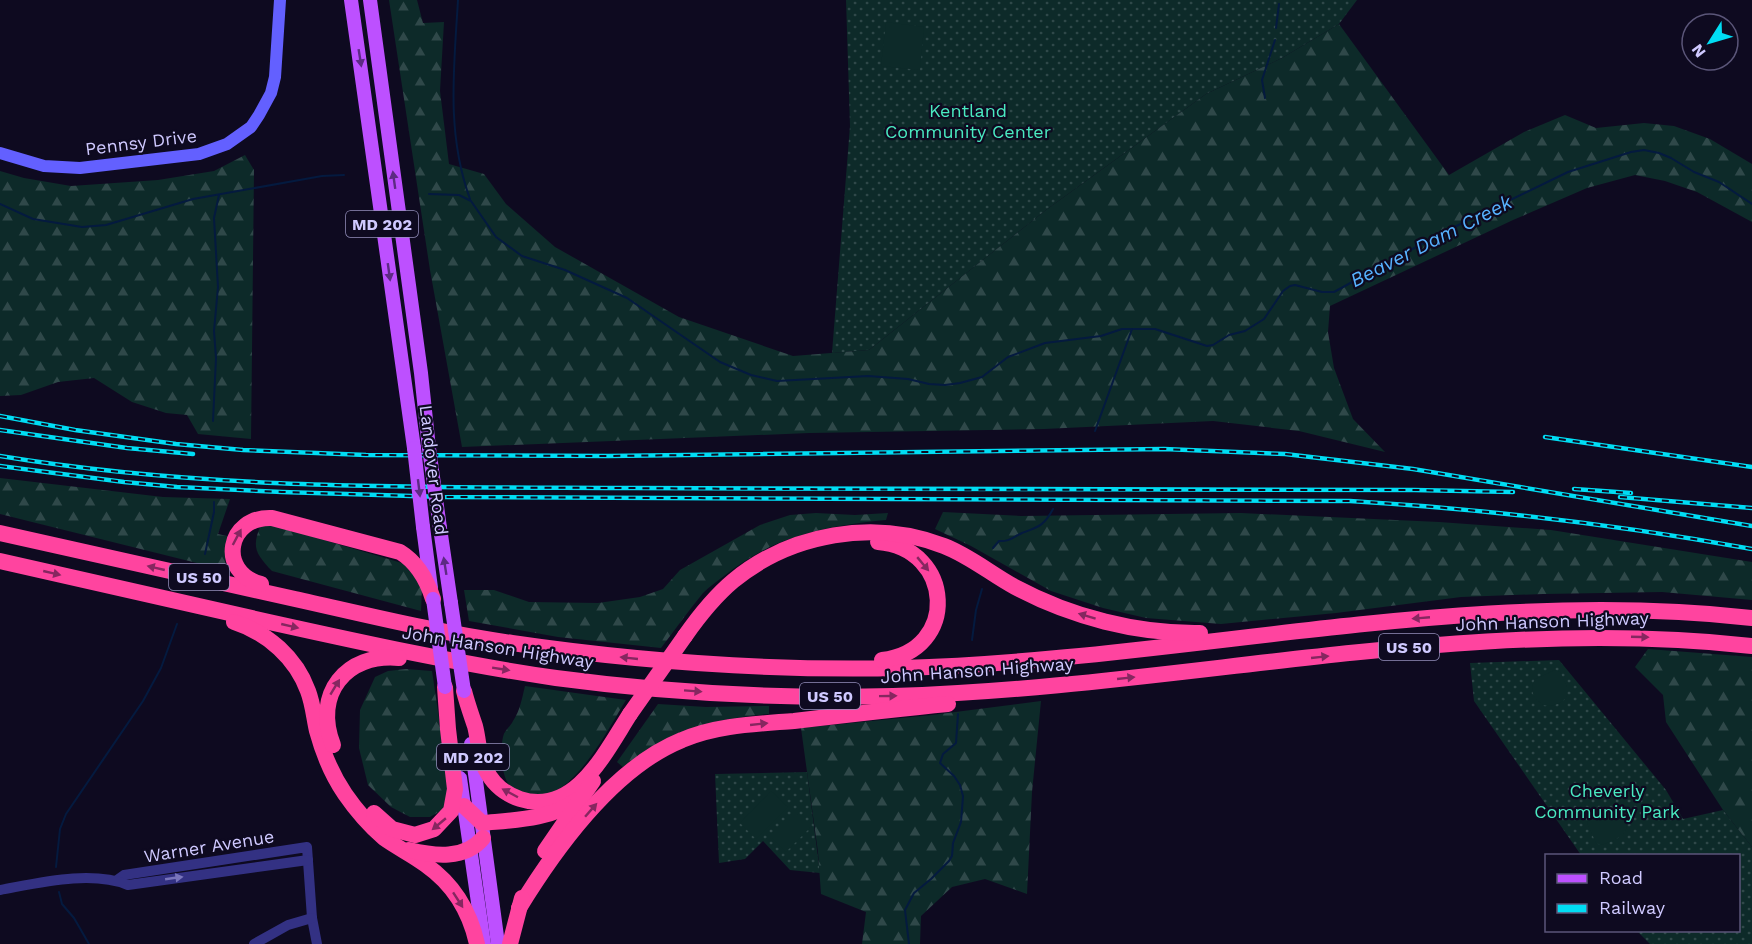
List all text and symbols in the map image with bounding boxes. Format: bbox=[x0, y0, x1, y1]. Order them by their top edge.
north arrow bbox=[1680, 12, 1740, 72]
text: N bbox=[1687, 40, 1710, 61]
one-way arrow bbox=[355, 48, 364, 67]
park label: Kentland Community Center bbox=[885, 100, 1051, 142]
street label: Pennsy Drive bbox=[84, 125, 198, 159]
one-way arrow bbox=[390, 170, 399, 189]
water label: Beaver Dam Creek bbox=[1346, 189, 1517, 292]
road number: MD 202 bbox=[346, 211, 418, 237]
one-way arrow bbox=[385, 262, 394, 281]
street label: Landover Road bbox=[416, 404, 452, 536]
one-way arrow bbox=[414, 478, 423, 497]
one-way arrow bbox=[232, 528, 242, 546]
one-way arrow bbox=[441, 556, 450, 575]
one-way arrow bbox=[916, 556, 929, 571]
one-way arrow bbox=[147, 562, 165, 572]
road number: US 50 bbox=[169, 564, 229, 590]
one-way arrow bbox=[43, 568, 61, 578]
street label: John Hanson Highway bbox=[1455, 607, 1650, 635]
one-way arrow bbox=[1078, 611, 1096, 620]
one-way arrow bbox=[1412, 613, 1431, 623]
street label: John Hanson Highway bbox=[401, 621, 596, 673]
one-way arrow bbox=[280, 622, 299, 632]
one-way arrow bbox=[1630, 633, 1649, 642]
road number: US 50 bbox=[1379, 634, 1439, 660]
one-way arrow bbox=[1310, 652, 1329, 662]
one-way arrow bbox=[619, 653, 638, 663]
street label: John Hanson Highway bbox=[880, 653, 1075, 687]
one-way arrow bbox=[492, 665, 511, 674]
one-way arrow bbox=[1117, 673, 1136, 683]
one-way arrow bbox=[330, 679, 341, 695]
road number: US 50 bbox=[800, 683, 860, 709]
one-way arrow bbox=[684, 687, 703, 696]
one-way arrow bbox=[878, 691, 897, 701]
one-way arrow bbox=[750, 719, 769, 729]
road number: MD 202 bbox=[437, 744, 509, 770]
park label: Cheverly Community Park bbox=[1534, 780, 1680, 822]
one-way arrow bbox=[501, 788, 518, 798]
one-way arrow bbox=[584, 803, 597, 818]
one-way arrow bbox=[431, 817, 447, 830]
street label: Warner Avenue bbox=[142, 825, 276, 867]
legend bbox=[1545, 854, 1740, 932]
text: Road bbox=[1599, 867, 1643, 888]
one-way arrow bbox=[165, 873, 184, 882]
one-way arrow bbox=[453, 891, 464, 908]
text: Railway bbox=[1599, 897, 1666, 918]

